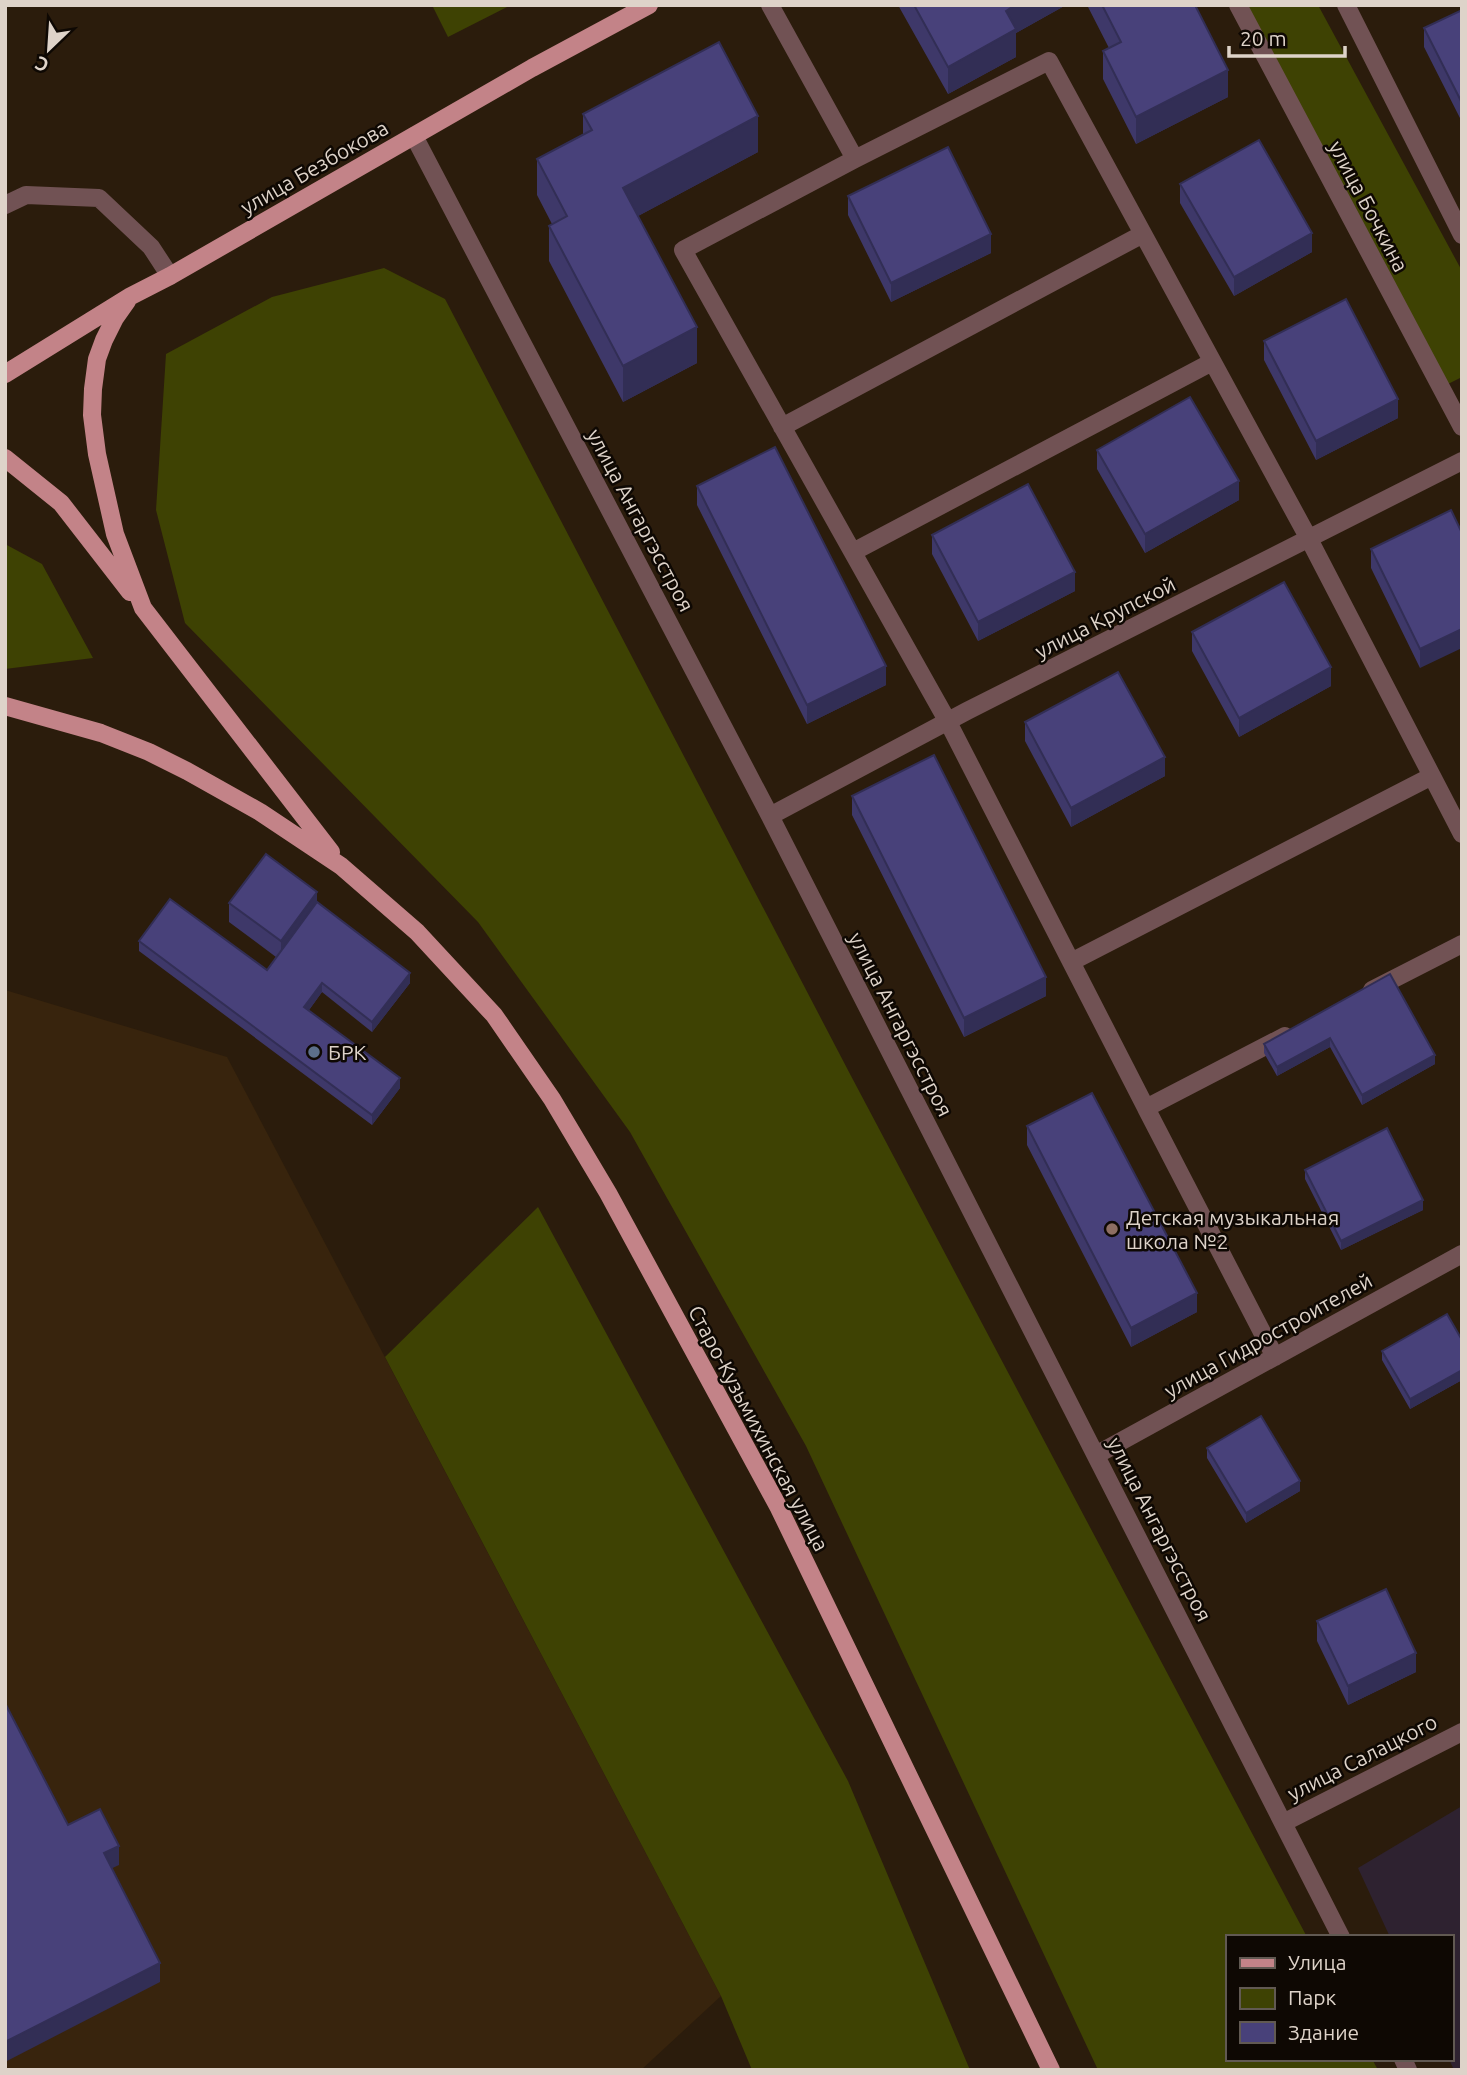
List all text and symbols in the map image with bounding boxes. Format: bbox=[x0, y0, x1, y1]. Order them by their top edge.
north arrow bbox=[14, 14, 84, 84]
scale bar bbox=[1229, 14, 1344, 58]
text: 20 m bbox=[1240, 26, 1287, 50]
text: С bbox=[32, 52, 52, 77]
street label: улица Безбокова bbox=[236, 115, 392, 219]
street label: улица Бочкина bbox=[1324, 136, 1414, 276]
street label: улица Ангаргэсстроя bbox=[583, 425, 699, 615]
street label: улица Крупской bbox=[1031, 571, 1179, 663]
street label: улица Ангаргэсстроя bbox=[844, 928, 958, 1120]
place label: БРК bbox=[328, 1040, 366, 1064]
marker: БРК bbox=[306, 1044, 322, 1060]
place label: Детская музыкальная школа №2 bbox=[1126, 1205, 1339, 1253]
marker: Детская музыкальная школа №2 bbox=[1104, 1221, 1120, 1237]
street label: улица Гидростроителей bbox=[1160, 1268, 1376, 1402]
street label: Старо-Кузьмихинская улица bbox=[684, 1301, 834, 1555]
street label: улица Ангаргэсстроя bbox=[1103, 1433, 1217, 1625]
street label: улица Салацкого bbox=[1283, 1709, 1441, 1805]
legend bbox=[1226, 1935, 1453, 2061]
text: Улица bbox=[1288, 1950, 1346, 1974]
text: Парк bbox=[1288, 1985, 1337, 2009]
text: Здание bbox=[1288, 2020, 1359, 2044]

